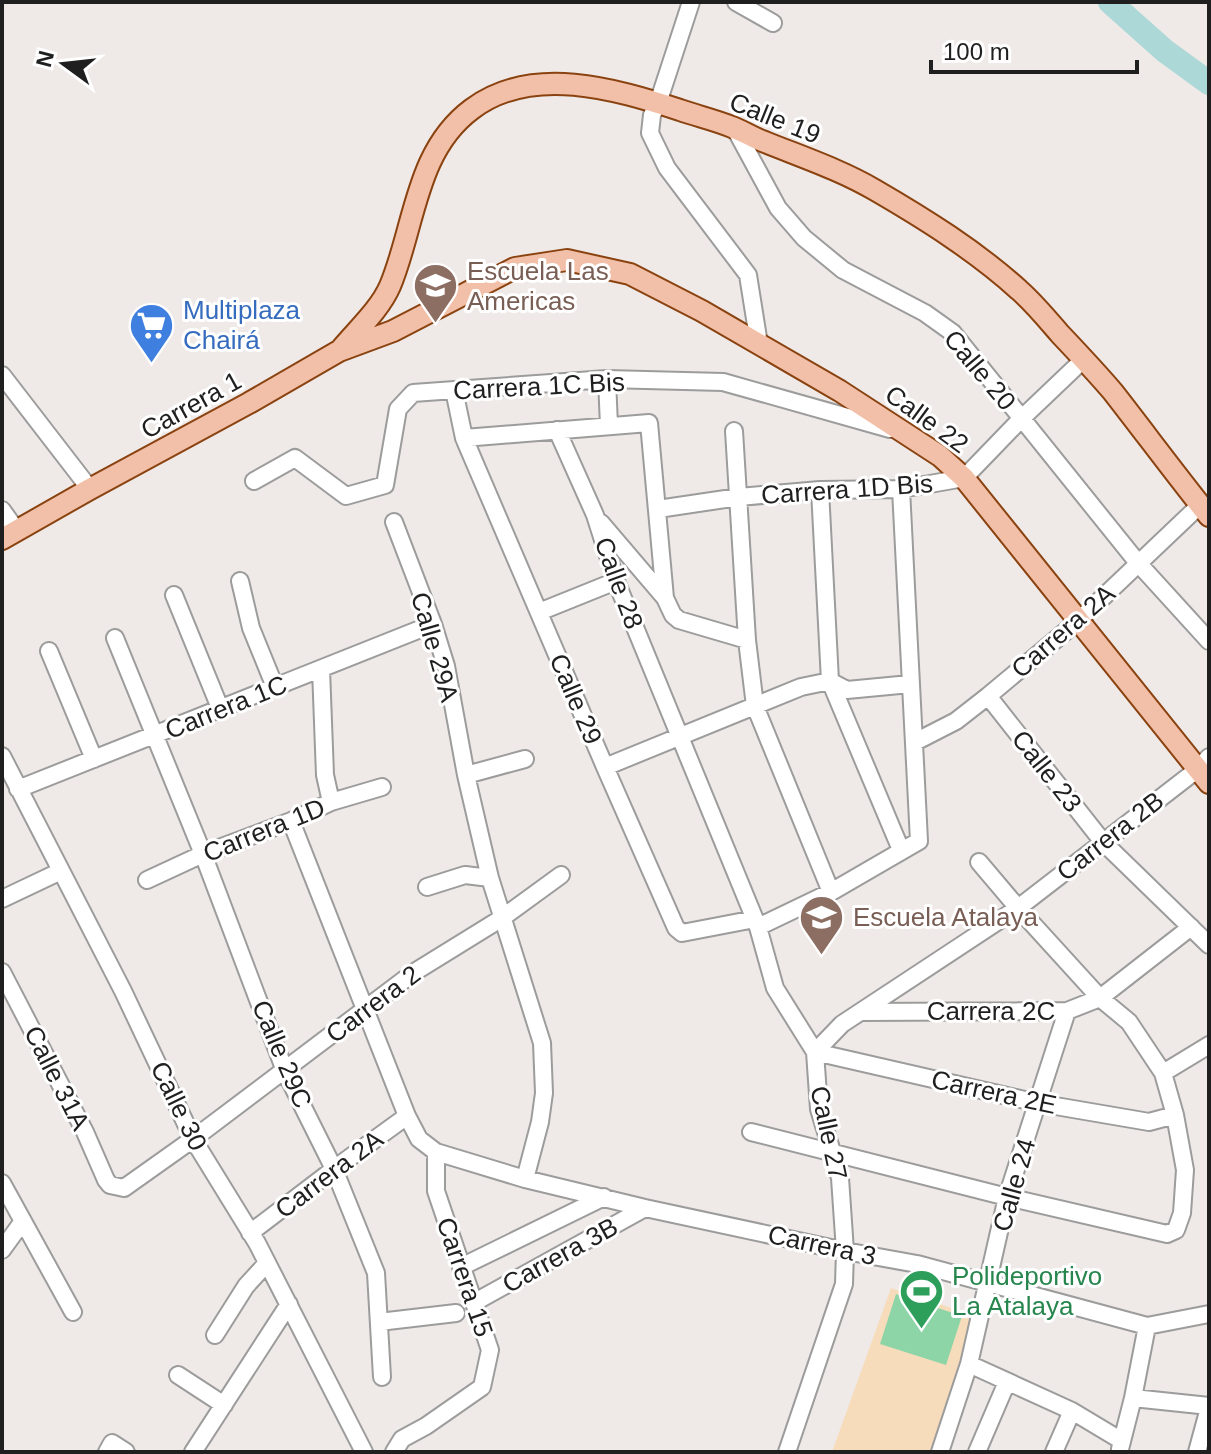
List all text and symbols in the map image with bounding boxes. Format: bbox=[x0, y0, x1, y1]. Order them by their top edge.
north arrow bbox=[24, 24, 104, 104]
scale bar bbox=[931, 24, 1137, 74]
text: 100 m bbox=[943, 38, 1010, 65]
text: N bbox=[31, 48, 59, 70]
street label: Calle 19 bbox=[725, 86, 825, 150]
place label: Escuela Las Americas bbox=[467, 256, 609, 316]
school or university icon: Escuela Las Americas bbox=[412, 262, 460, 325]
place label: Multiplaza Chairá bbox=[183, 295, 301, 355]
supermarket icon: Multiplaza Chairá bbox=[128, 301, 176, 364]
street label: Calle 20 bbox=[938, 324, 1022, 416]
street label: Carrera 1 bbox=[136, 365, 246, 445]
street label: Carrera 1C Bis bbox=[452, 367, 626, 405]
street label: Calle 22 bbox=[880, 379, 974, 459]
street label: Carrera 1D Bis bbox=[760, 468, 934, 510]
street label: Calle 28 bbox=[589, 533, 649, 633]
street label: Carrera 2A bbox=[1005, 578, 1121, 684]
street label: Calle 29A bbox=[405, 589, 465, 706]
street label: Calle 29 bbox=[544, 649, 608, 749]
street label: Carrera 1C bbox=[161, 669, 291, 745]
street label: Calle 23 bbox=[1006, 724, 1088, 818]
street label: Carrera 2B bbox=[1051, 785, 1169, 887]
street label: Carrera 1D bbox=[199, 792, 329, 868]
school or university icon: Escuela Atalaya bbox=[798, 893, 846, 956]
place label: Escuela Atalaya bbox=[853, 902, 1039, 932]
street label: Carrera 2 bbox=[320, 959, 426, 1049]
street label: Calle 29C bbox=[246, 996, 318, 1112]
street label: Carrera 2C bbox=[927, 996, 1055, 1026]
street label: Calle 31A bbox=[18, 1021, 96, 1136]
street label: Calle 30 bbox=[145, 1057, 213, 1155]
street label: Carrera 2E bbox=[929, 1064, 1059, 1120]
street label: Calle 27 bbox=[804, 1083, 854, 1183]
street label: Carrera 2A bbox=[269, 1123, 389, 1224]
street label: Calle 24 bbox=[986, 1135, 1042, 1235]
street label: Carrera 3B bbox=[497, 1211, 623, 1299]
street label: Carrera 15 bbox=[431, 1213, 499, 1341]
street label: Carrera 3 bbox=[765, 1219, 879, 1271]
place label: Polideportivo La Atalaya bbox=[952, 1261, 1102, 1321]
sports icon: Polideportivo La Atalaya bbox=[897, 1267, 945, 1330]

